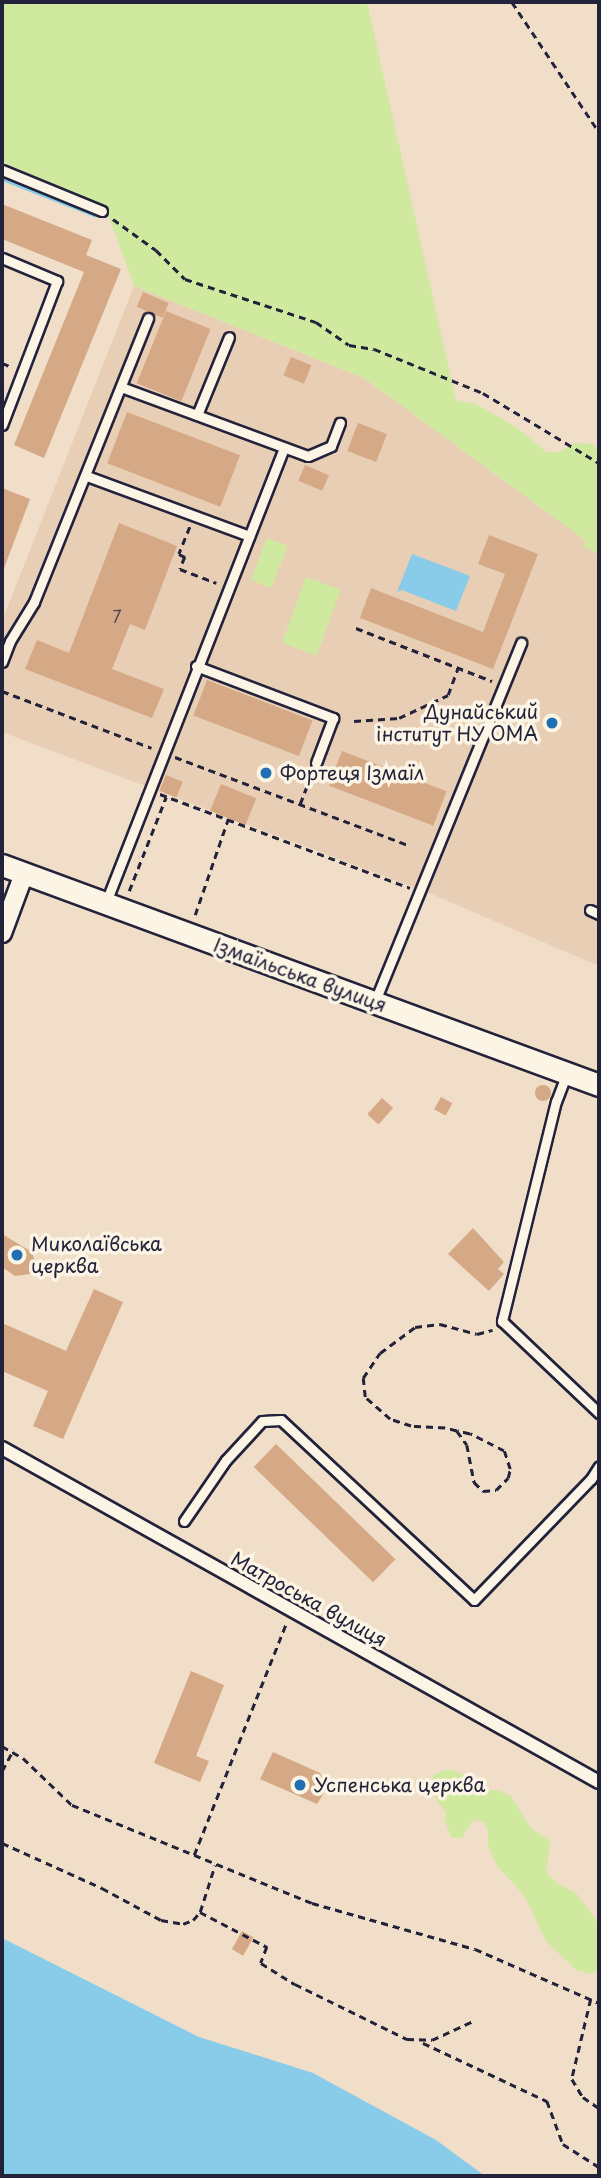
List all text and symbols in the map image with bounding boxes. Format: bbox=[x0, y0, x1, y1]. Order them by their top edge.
house number: 7 bbox=[112, 606, 122, 626]
place label: Дунайський інститут НУ ОМА bbox=[375, 701, 538, 745]
marker: Дунайський інститут НУ ОМА bbox=[544, 715, 560, 731]
place label: Фортеця Ізмаїл bbox=[280, 762, 424, 784]
marker: Фортеця Ізмаїл bbox=[258, 765, 274, 781]
street label: Ізмаїльська вулиця bbox=[210, 933, 390, 1017]
place label: Миколаївська церква bbox=[31, 1233, 162, 1277]
marker: Миколаївська церква bbox=[9, 1247, 25, 1263]
street label: Матроська вулиця bbox=[227, 1547, 391, 1651]
place label: Успенська церква bbox=[314, 1774, 486, 1796]
marker: Успенська церква bbox=[292, 1777, 308, 1793]

